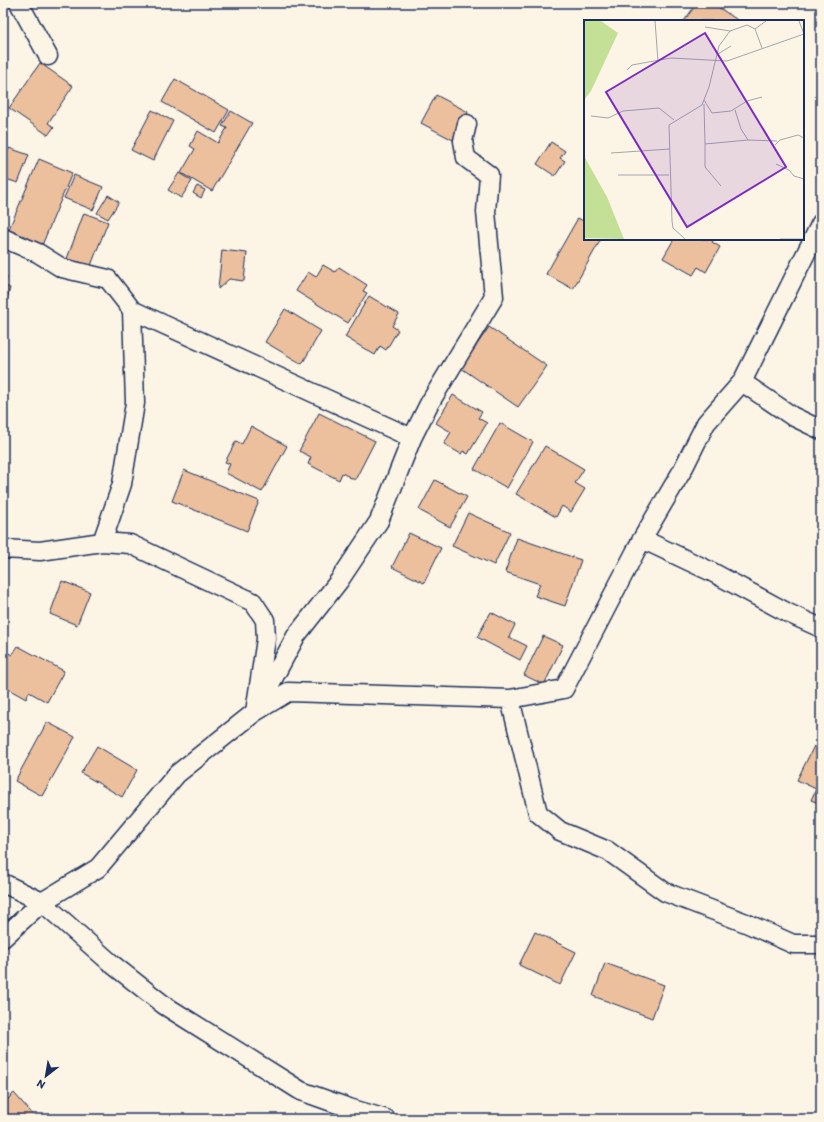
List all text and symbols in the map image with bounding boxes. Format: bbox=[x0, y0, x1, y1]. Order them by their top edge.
inset map bbox=[584, 20, 804, 240]
north arrow bbox=[26, 1056, 66, 1096]
text: N bbox=[35, 1077, 48, 1092]

